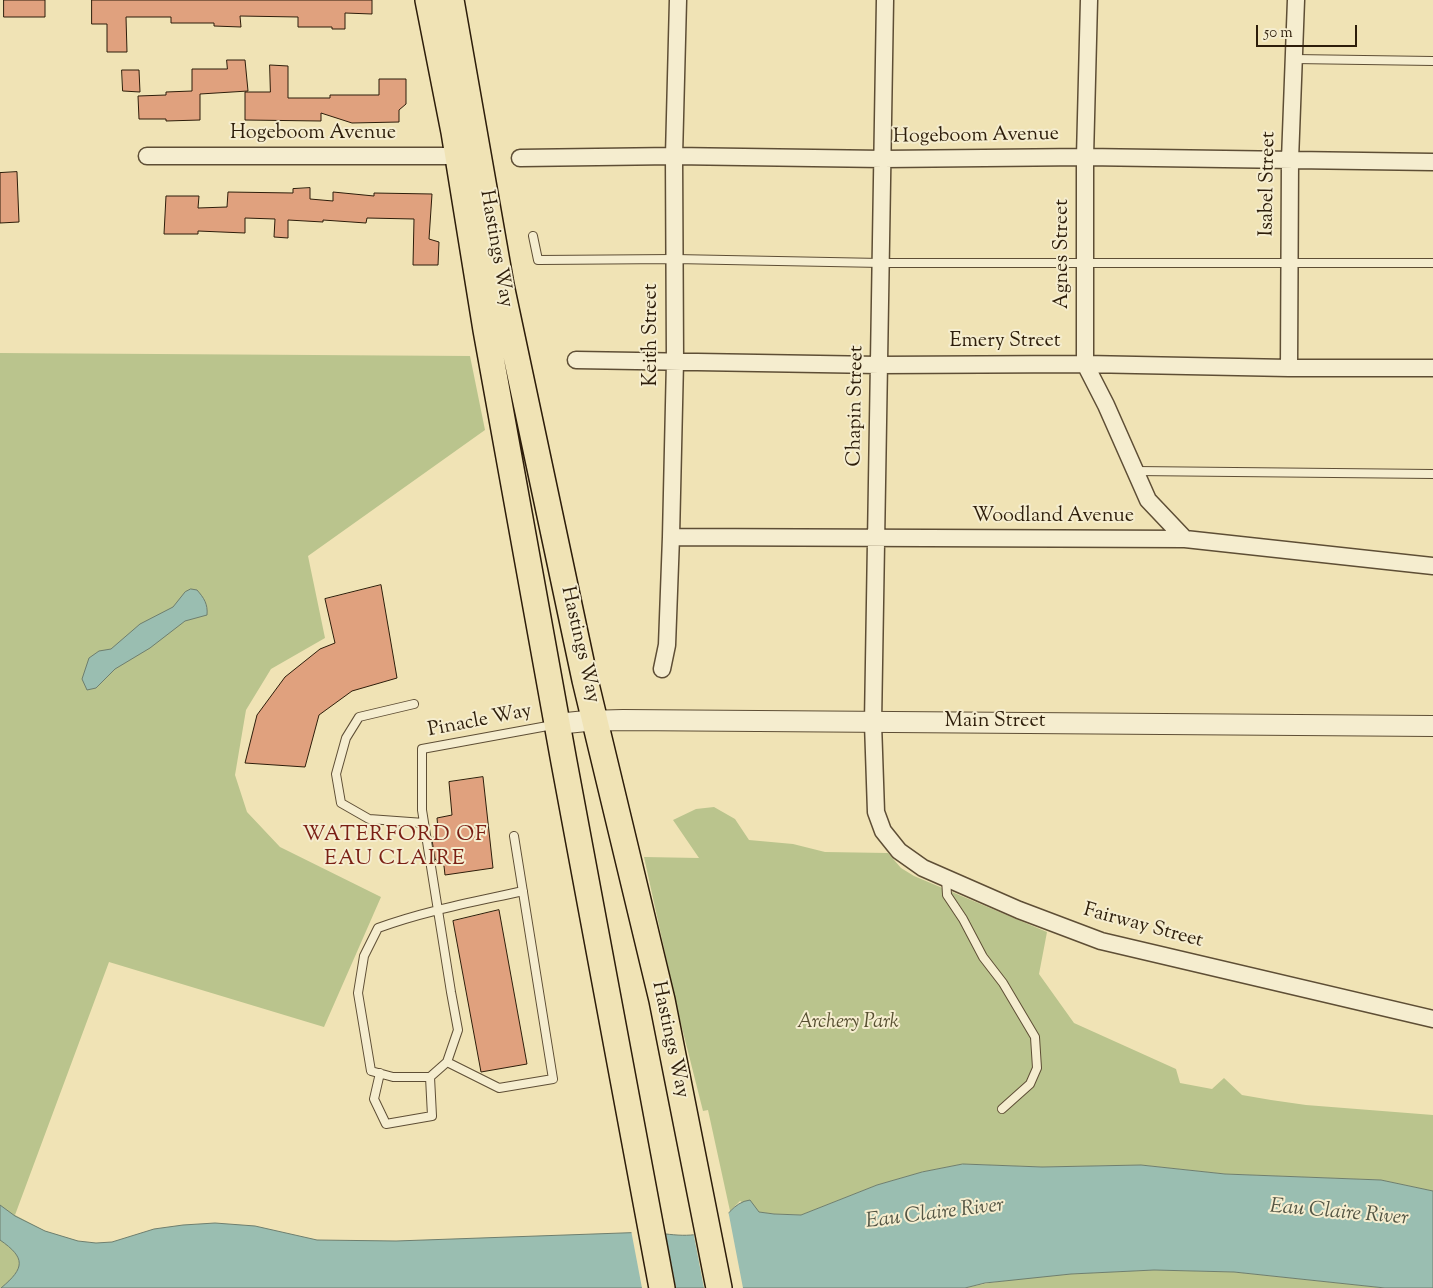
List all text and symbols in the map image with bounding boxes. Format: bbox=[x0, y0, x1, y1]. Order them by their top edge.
scale bar bbox=[1258, 15, 1359, 47]
text: 50 m bbox=[1264, 23, 1293, 44]
street label: Hogeboom Avenue bbox=[230, 123, 396, 147]
street label: Hogeboom Avenue bbox=[893, 124, 1059, 150]
street label: Isabel Street bbox=[1256, 131, 1282, 237]
street label: Hastings Way bbox=[473, 188, 517, 310]
street label: Agnes Street bbox=[1052, 199, 1076, 309]
street label: Keith Street bbox=[641, 284, 665, 386]
street label: Emery Street bbox=[949, 331, 1061, 355]
street label: Chapin Street bbox=[844, 345, 870, 467]
street label: Woodland Avenue bbox=[972, 506, 1134, 530]
street label: Hastings Way bbox=[554, 584, 604, 706]
street label: Pinacle Way bbox=[426, 700, 534, 744]
street label: Main Street bbox=[945, 711, 1045, 735]
district label: WATERFORD OF EAU CLAIRE bbox=[301, 823, 489, 873]
street label: Fairway Street bbox=[1081, 900, 1205, 954]
street label: Hastings Way bbox=[645, 979, 693, 1101]
park label: Archery Park bbox=[797, 1012, 899, 1036]
water label: Eau Claire River bbox=[864, 1194, 1006, 1236]
water label: Eau Claire River bbox=[1268, 1195, 1410, 1233]

